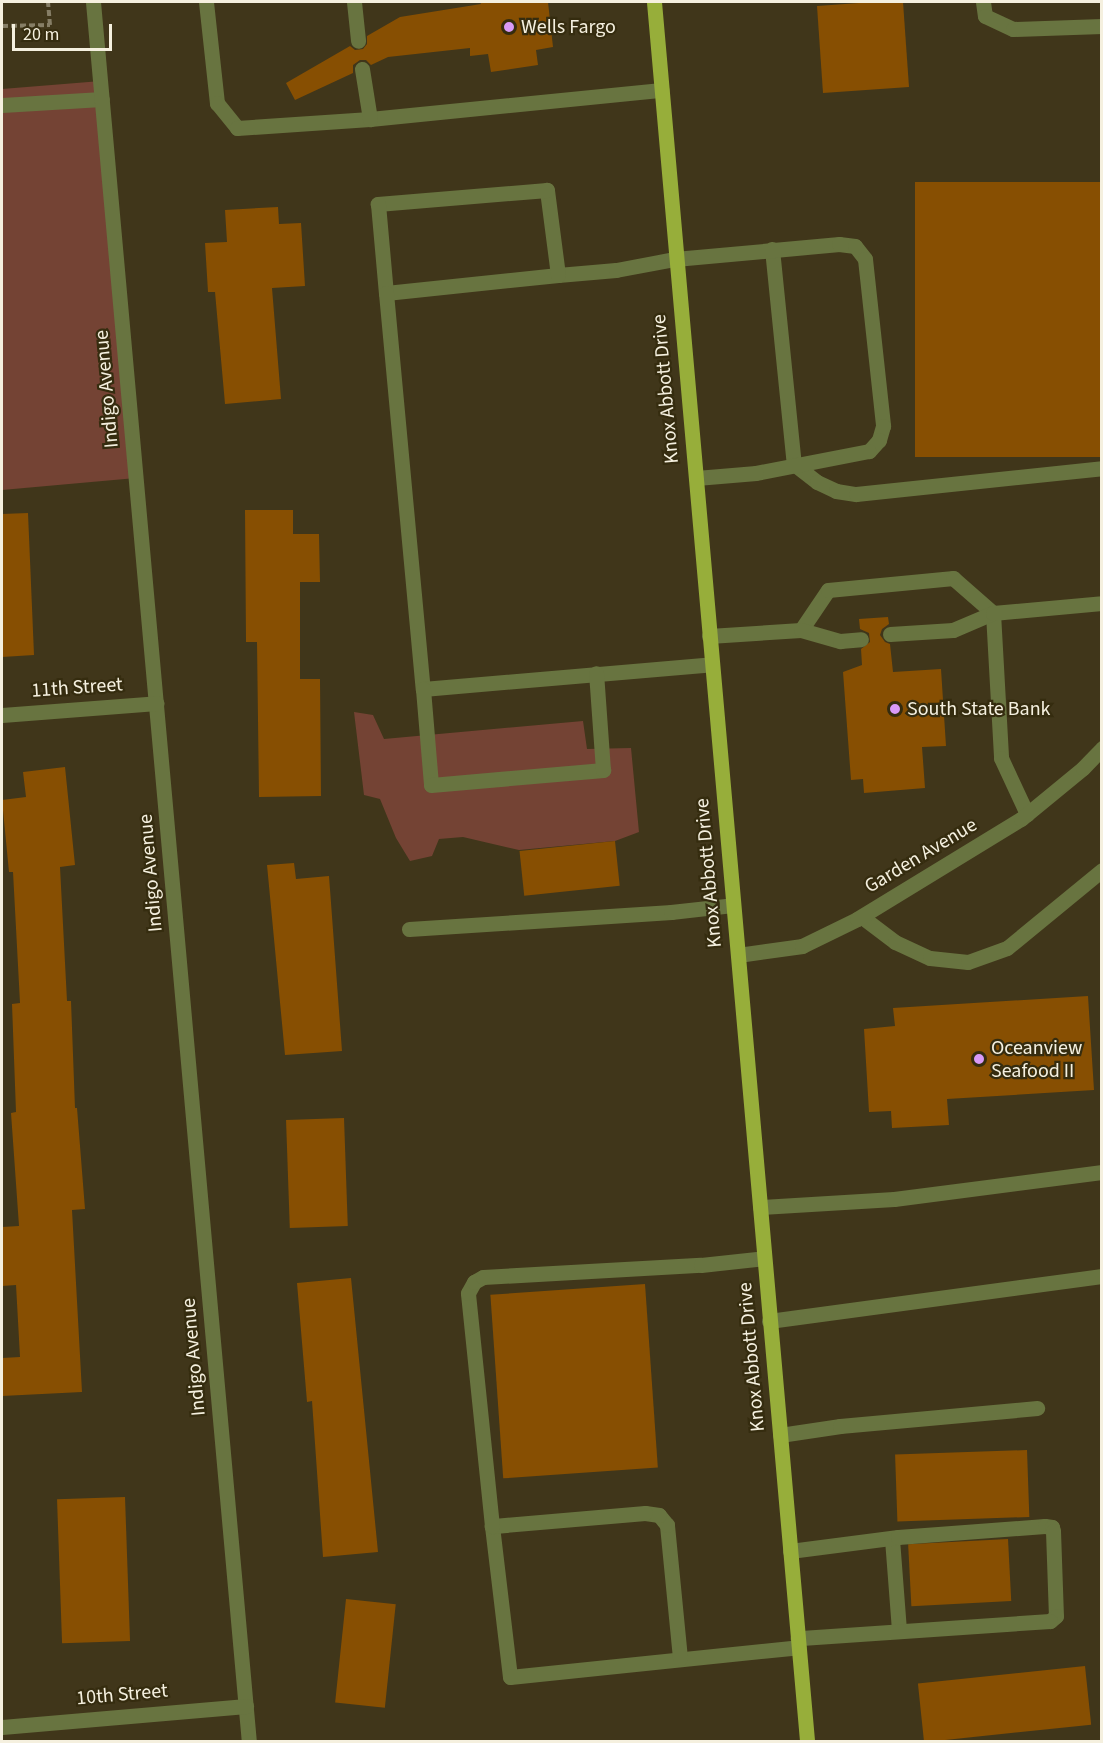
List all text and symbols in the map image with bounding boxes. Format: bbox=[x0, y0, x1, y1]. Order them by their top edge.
scale bar bbox=[15, 12, 116, 50]
place label: Wells Fargo bbox=[521, 15, 616, 39]
marker: Wells Fargo bbox=[502, 20, 516, 34]
text: 20 m bbox=[23, 22, 59, 47]
street label: Knox Abbott Drive bbox=[648, 313, 684, 465]
street label: Indigo Avenue bbox=[90, 329, 124, 449]
street label: 11th Street bbox=[30, 673, 124, 703]
place label: South State Bank bbox=[907, 697, 1050, 721]
marker: South State Bank bbox=[888, 702, 902, 716]
street label: Knox Abbott Drive bbox=[691, 797, 727, 949]
street label: Indigo Avenue bbox=[134, 813, 168, 933]
street label: Garden Avenue bbox=[860, 813, 982, 899]
place label: Oceanview Seafood II bbox=[991, 1036, 1082, 1083]
marker: Oceanview Seafood II bbox=[972, 1052, 986, 1066]
street label: Knox Abbott Drive bbox=[734, 1281, 770, 1433]
street label: Indigo Avenue bbox=[177, 1297, 211, 1417]
street label: 10th Street bbox=[75, 1679, 169, 1711]

